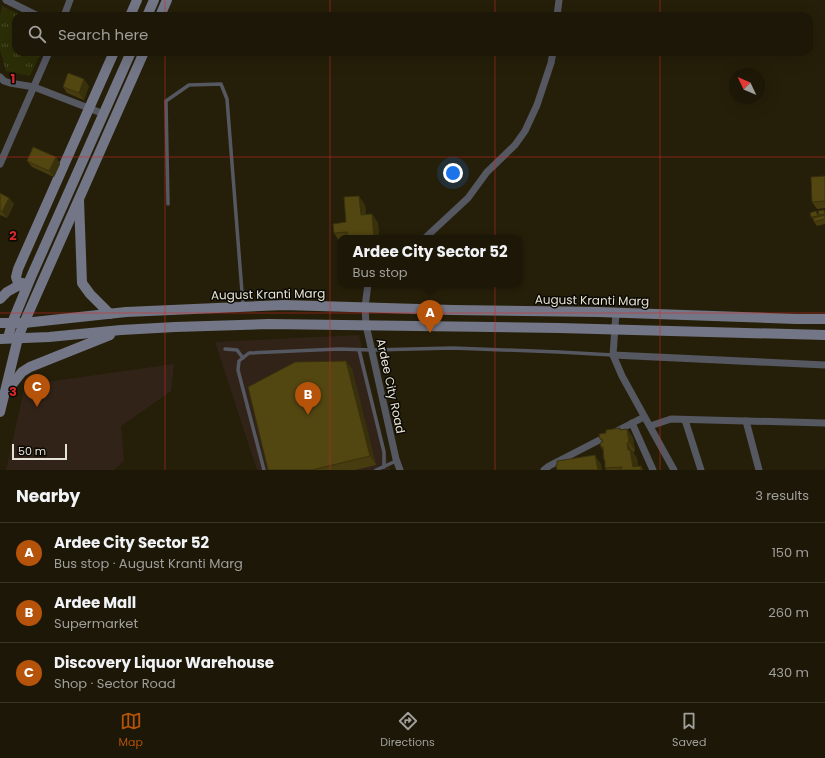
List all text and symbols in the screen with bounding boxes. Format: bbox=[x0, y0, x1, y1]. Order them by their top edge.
search box bbox=[12, 12, 813, 56]
icon: search bbox=[26, 23, 48, 45]
text: Search here bbox=[58, 24, 148, 45]
north arrow bbox=[729, 68, 765, 104]
text: 1 bbox=[11, 69, 15, 88]
your location bbox=[443, 163, 463, 183]
text: 2 bbox=[9, 226, 17, 245]
popup bbox=[338, 235, 522, 287]
text: Ardee City Sector 52 bbox=[352, 241, 508, 262]
text: Bus stop bbox=[352, 263, 408, 282]
street label: August Kranti Marg bbox=[211, 285, 325, 303]
street label: August Kranti Marg bbox=[535, 291, 649, 309]
pin: A bbox=[417, 300, 443, 333]
street label: Ardee City Road bbox=[373, 337, 409, 435]
pin: C bbox=[24, 374, 50, 407]
text: 3 bbox=[9, 382, 17, 401]
pin: B bbox=[295, 382, 321, 415]
scale bar bbox=[12, 442, 67, 461]
text: 50 m bbox=[18, 443, 46, 459]
text: Nearby bbox=[16, 484, 80, 508]
text: 3 results bbox=[755, 486, 809, 505]
text: Ardee City Sector 52 bbox=[54, 532, 209, 553]
text: A bbox=[24, 543, 34, 562]
text: 150 m bbox=[772, 543, 809, 562]
text: Bus stop · August Kranti Marg bbox=[54, 554, 243, 573]
text: Ardee Mall bbox=[54, 592, 136, 613]
text: B bbox=[25, 603, 33, 622]
text: 260 m bbox=[768, 603, 809, 622]
text: Supermarket bbox=[54, 614, 138, 633]
text: Discovery Liquor Warehouse bbox=[54, 652, 274, 673]
text: C bbox=[24, 663, 34, 682]
text: 430 m bbox=[768, 663, 809, 682]
text: Shop · Sector Road bbox=[54, 674, 176, 693]
tab: Map bbox=[119, 710, 143, 751]
tab: Directions bbox=[380, 710, 435, 751]
tab: Saved bbox=[672, 710, 706, 751]

